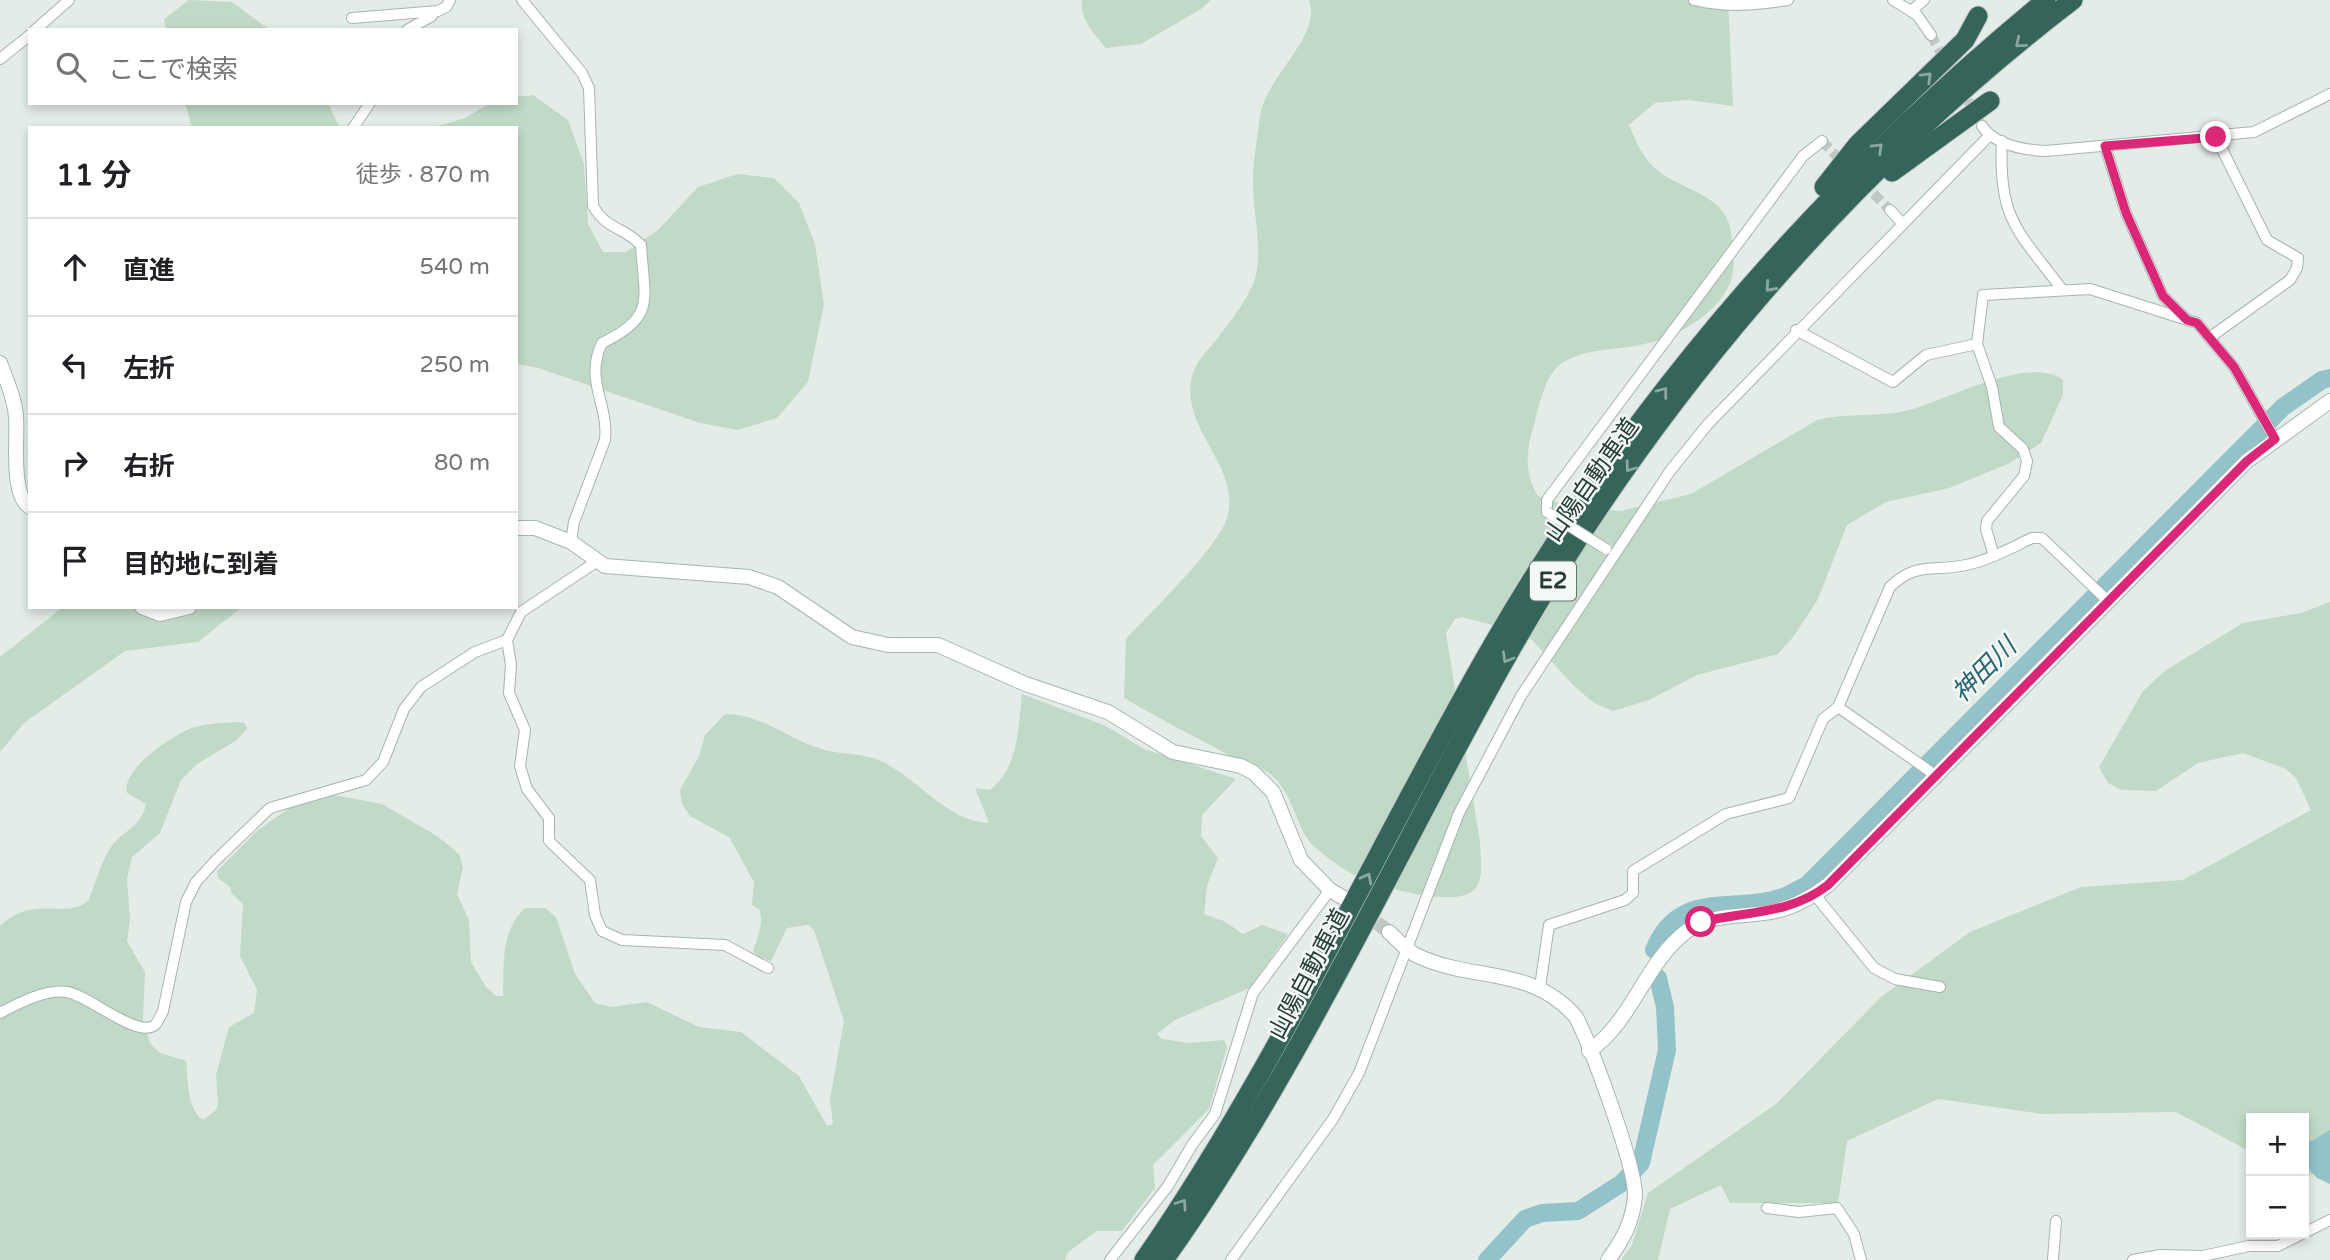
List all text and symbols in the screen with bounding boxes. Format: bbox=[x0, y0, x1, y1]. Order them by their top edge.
search box bbox=[28, 28, 518, 105]
one-way arrow bbox=[2015, 35, 2028, 47]
icon: search bbox=[52, 48, 90, 86]
text: ここで検索 bbox=[108, 54, 238, 85]
one-way arrow bbox=[1919, 72, 1932, 85]
route end bbox=[2200, 121, 2231, 152]
one-way arrow bbox=[1870, 143, 1883, 156]
text: 11 分 bbox=[56, 157, 131, 194]
text: 徒歩 · 870 m bbox=[356, 161, 490, 189]
icon: ahead bbox=[56, 248, 94, 286]
text: 540 m bbox=[420, 253, 490, 281]
text: 直進 bbox=[123, 255, 175, 286]
one-way arrow bbox=[1765, 279, 1778, 292]
icon: left bbox=[56, 346, 94, 384]
text: 250 m bbox=[420, 351, 490, 379]
text: 左折 bbox=[123, 353, 175, 384]
one-way arrow bbox=[1655, 387, 1667, 400]
street label: 山陽自動車道 bbox=[1539, 413, 1645, 547]
icon: right bbox=[56, 444, 94, 482]
text: 80 m bbox=[434, 449, 490, 477]
text: 右折 bbox=[123, 451, 175, 482]
one-way arrow bbox=[1626, 459, 1638, 472]
icon: arrive bbox=[56, 542, 94, 580]
text: 目的地に到着 bbox=[123, 549, 279, 580]
road number: E2 bbox=[1530, 562, 1576, 600]
water label: 神田川 bbox=[1945, 629, 2025, 709]
one-way arrow bbox=[1502, 650, 1515, 663]
one-way arrow bbox=[1359, 873, 1373, 886]
street label: 山陽自動車道 bbox=[1262, 904, 1356, 1044]
route start bbox=[1685, 906, 1716, 937]
map controls bbox=[2246, 1113, 2309, 1239]
button: + bbox=[2246, 1113, 2309, 1176]
button: − bbox=[2246, 1176, 2309, 1239]
one-way arrow bbox=[1174, 1199, 1186, 1212]

